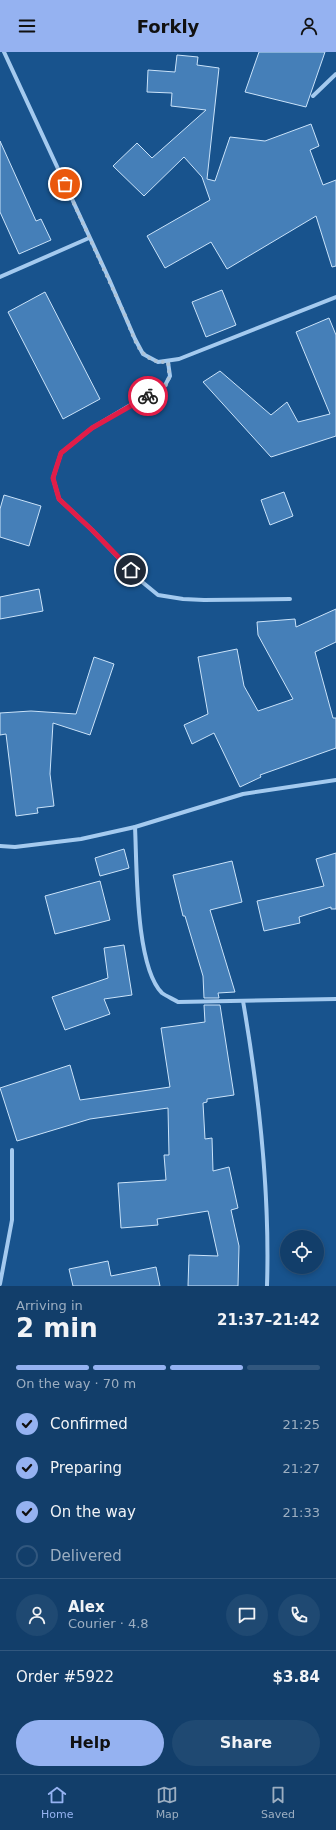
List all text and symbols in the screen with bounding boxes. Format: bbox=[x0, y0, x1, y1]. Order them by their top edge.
icon: menu bbox=[16, 15, 38, 37]
icon: person bbox=[298, 15, 320, 37]
text: Forkly bbox=[137, 16, 199, 37]
pin bbox=[48, 167, 82, 201]
icon: bag bbox=[54, 173, 76, 195]
courier bbox=[128, 376, 168, 416]
icon: bike bbox=[137, 385, 159, 407]
pin bbox=[114, 553, 148, 587]
icon: home bbox=[120, 559, 142, 581]
map controls bbox=[280, 1230, 324, 1274]
button: locate bbox=[280, 1230, 324, 1274]
text: Arriving in bbox=[16, 1298, 83, 1313]
text: 21:37–21:42 bbox=[217, 1311, 320, 1329]
text: 2 min bbox=[16, 1313, 98, 1343]
text: On the way · 70 m bbox=[16, 1376, 136, 1391]
icon: check bbox=[16, 1413, 38, 1435]
text: Confirmed bbox=[50, 1415, 128, 1433]
text: 21:25 bbox=[283, 1417, 320, 1432]
icon: check bbox=[16, 1457, 38, 1479]
text: Preparing bbox=[50, 1459, 122, 1477]
text: 21:27 bbox=[283, 1461, 320, 1476]
icon: check bbox=[16, 1501, 38, 1523]
text: On the way bbox=[50, 1503, 136, 1521]
text: 21:33 bbox=[283, 1505, 320, 1520]
text: Delivered bbox=[50, 1547, 122, 1565]
button: person bbox=[16, 1594, 58, 1636]
button: chat bbox=[226, 1594, 268, 1636]
button: phone bbox=[278, 1594, 320, 1636]
text: Alex bbox=[68, 1598, 105, 1616]
text: Courier · 4.8 bbox=[68, 1616, 149, 1631]
text: Order #5922 bbox=[16, 1668, 114, 1686]
text: $3.84 bbox=[273, 1668, 320, 1686]
button: Help bbox=[16, 1720, 164, 1766]
button: Share bbox=[172, 1720, 320, 1766]
tab: Home bbox=[41, 1784, 74, 1821]
tab: Map bbox=[156, 1784, 179, 1821]
tab: Saved bbox=[261, 1784, 295, 1821]

